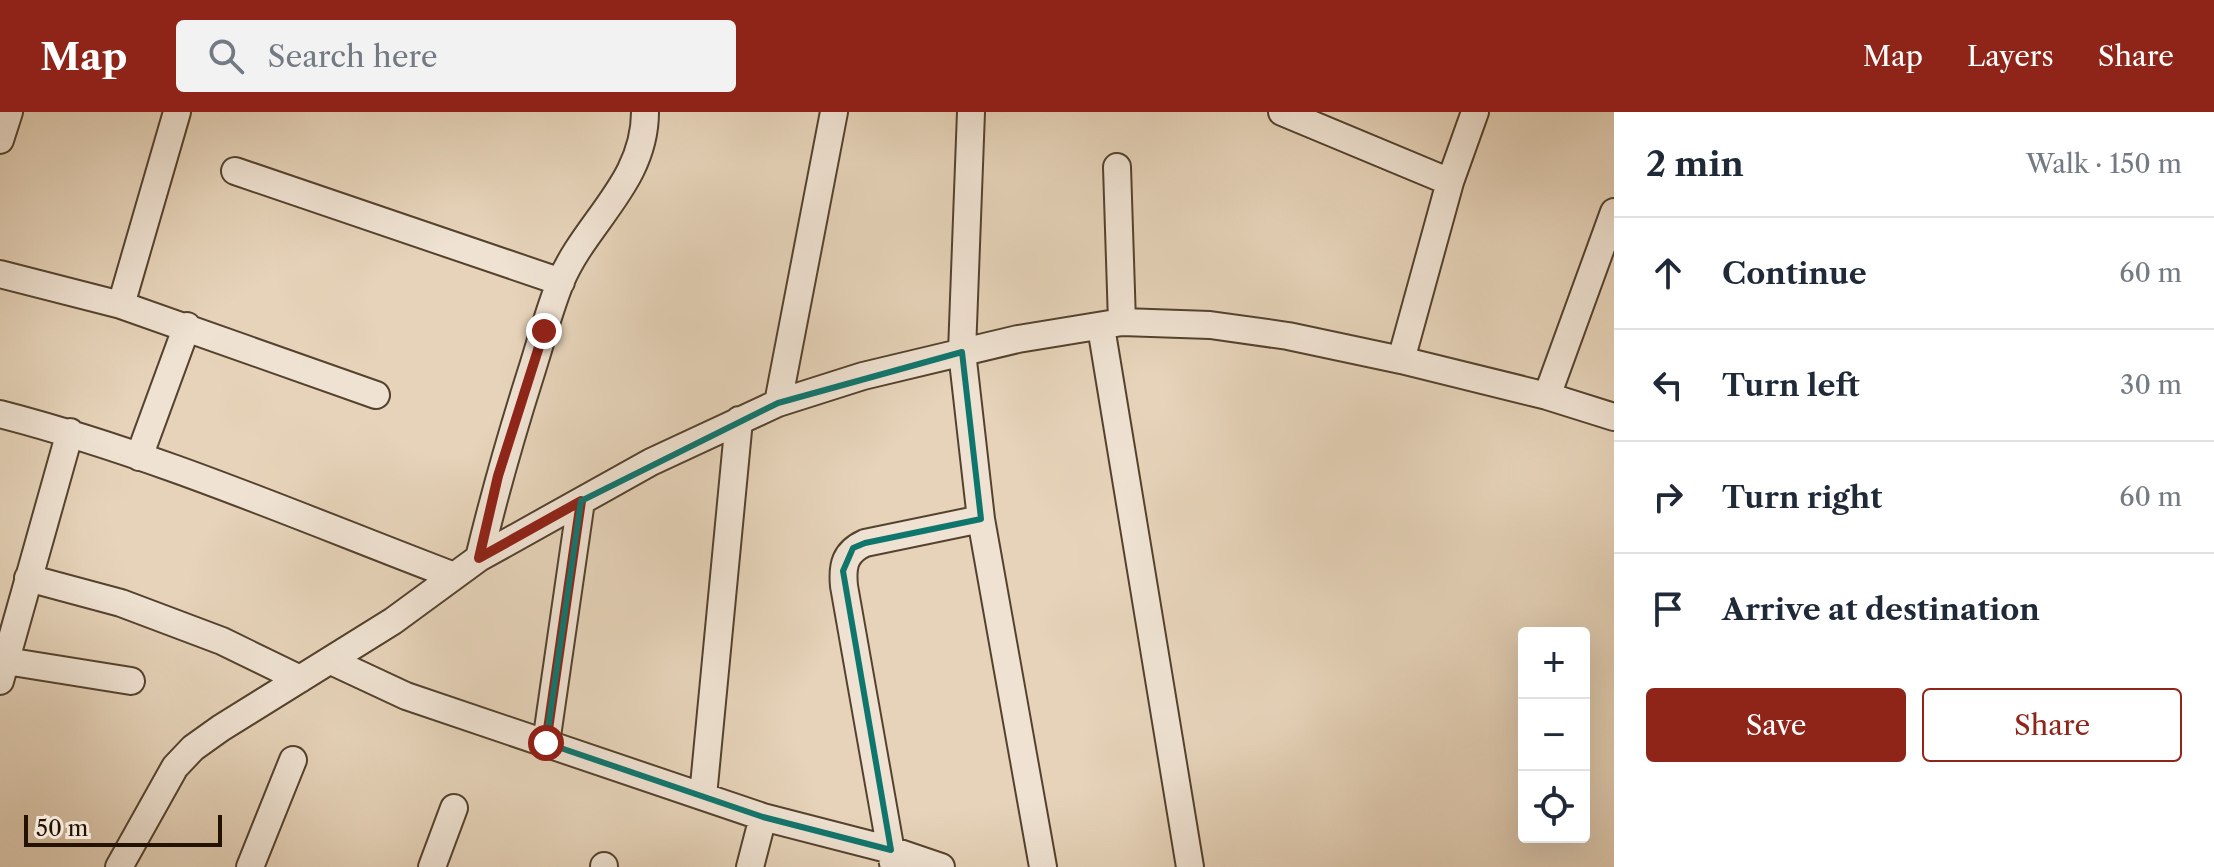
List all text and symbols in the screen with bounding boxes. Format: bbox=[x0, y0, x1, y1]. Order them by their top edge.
search box bbox=[176, 20, 736, 92]
text: Map bbox=[40, 33, 128, 80]
icon: search bbox=[204, 34, 248, 78]
text: Search here bbox=[268, 38, 438, 75]
text: Map bbox=[1863, 39, 1923, 73]
text: Layers bbox=[1967, 39, 2054, 73]
text: Share bbox=[2098, 39, 2174, 73]
text: 2 min bbox=[1646, 143, 1744, 185]
text: Walk · 150 m bbox=[2026, 148, 2182, 180]
icon: ahead bbox=[1646, 251, 1690, 295]
text: Continue bbox=[1722, 255, 1867, 292]
text: 60 m bbox=[2119, 257, 2182, 289]
route end bbox=[526, 313, 562, 349]
icon: left bbox=[1646, 363, 1690, 407]
text: Turn left bbox=[1722, 367, 1859, 404]
text: 30 m bbox=[2120, 369, 2182, 401]
icon: right bbox=[1646, 475, 1690, 519]
text: Turn right bbox=[1722, 479, 1882, 516]
text: 60 m bbox=[2119, 481, 2182, 513]
icon: arrive bbox=[1646, 587, 1690, 631]
text: Arrive at destination bbox=[1722, 591, 2040, 628]
map controls bbox=[1518, 627, 1590, 843]
button: + bbox=[1518, 627, 1590, 699]
button: Save bbox=[1646, 688, 1906, 762]
button: Share bbox=[1922, 688, 2182, 762]
button: − bbox=[1518, 699, 1590, 771]
route start bbox=[528, 725, 564, 761]
button: locate bbox=[1518, 771, 1590, 843]
scale bar bbox=[24, 811, 222, 847]
text: 50 m bbox=[36, 815, 88, 842]

